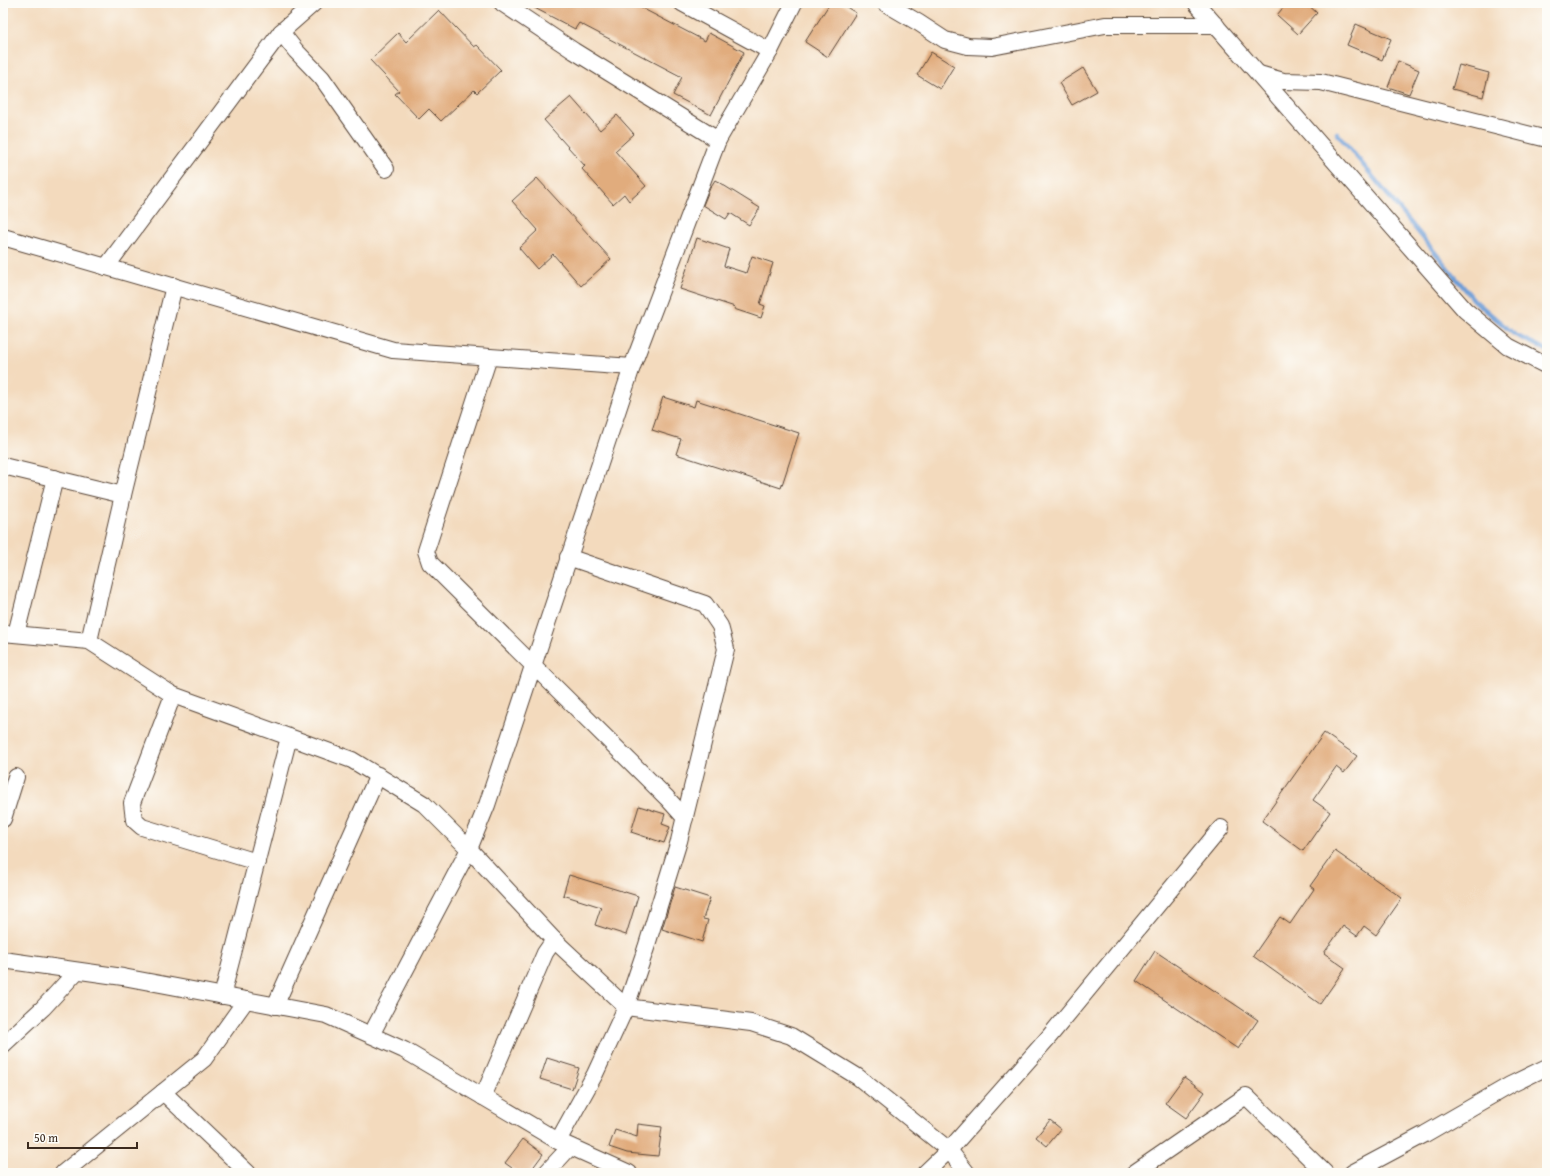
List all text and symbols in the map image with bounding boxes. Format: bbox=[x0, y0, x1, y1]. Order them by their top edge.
scale bar bbox=[28, 1124, 137, 1150]
text: 50 m bbox=[34, 1129, 58, 1146]

